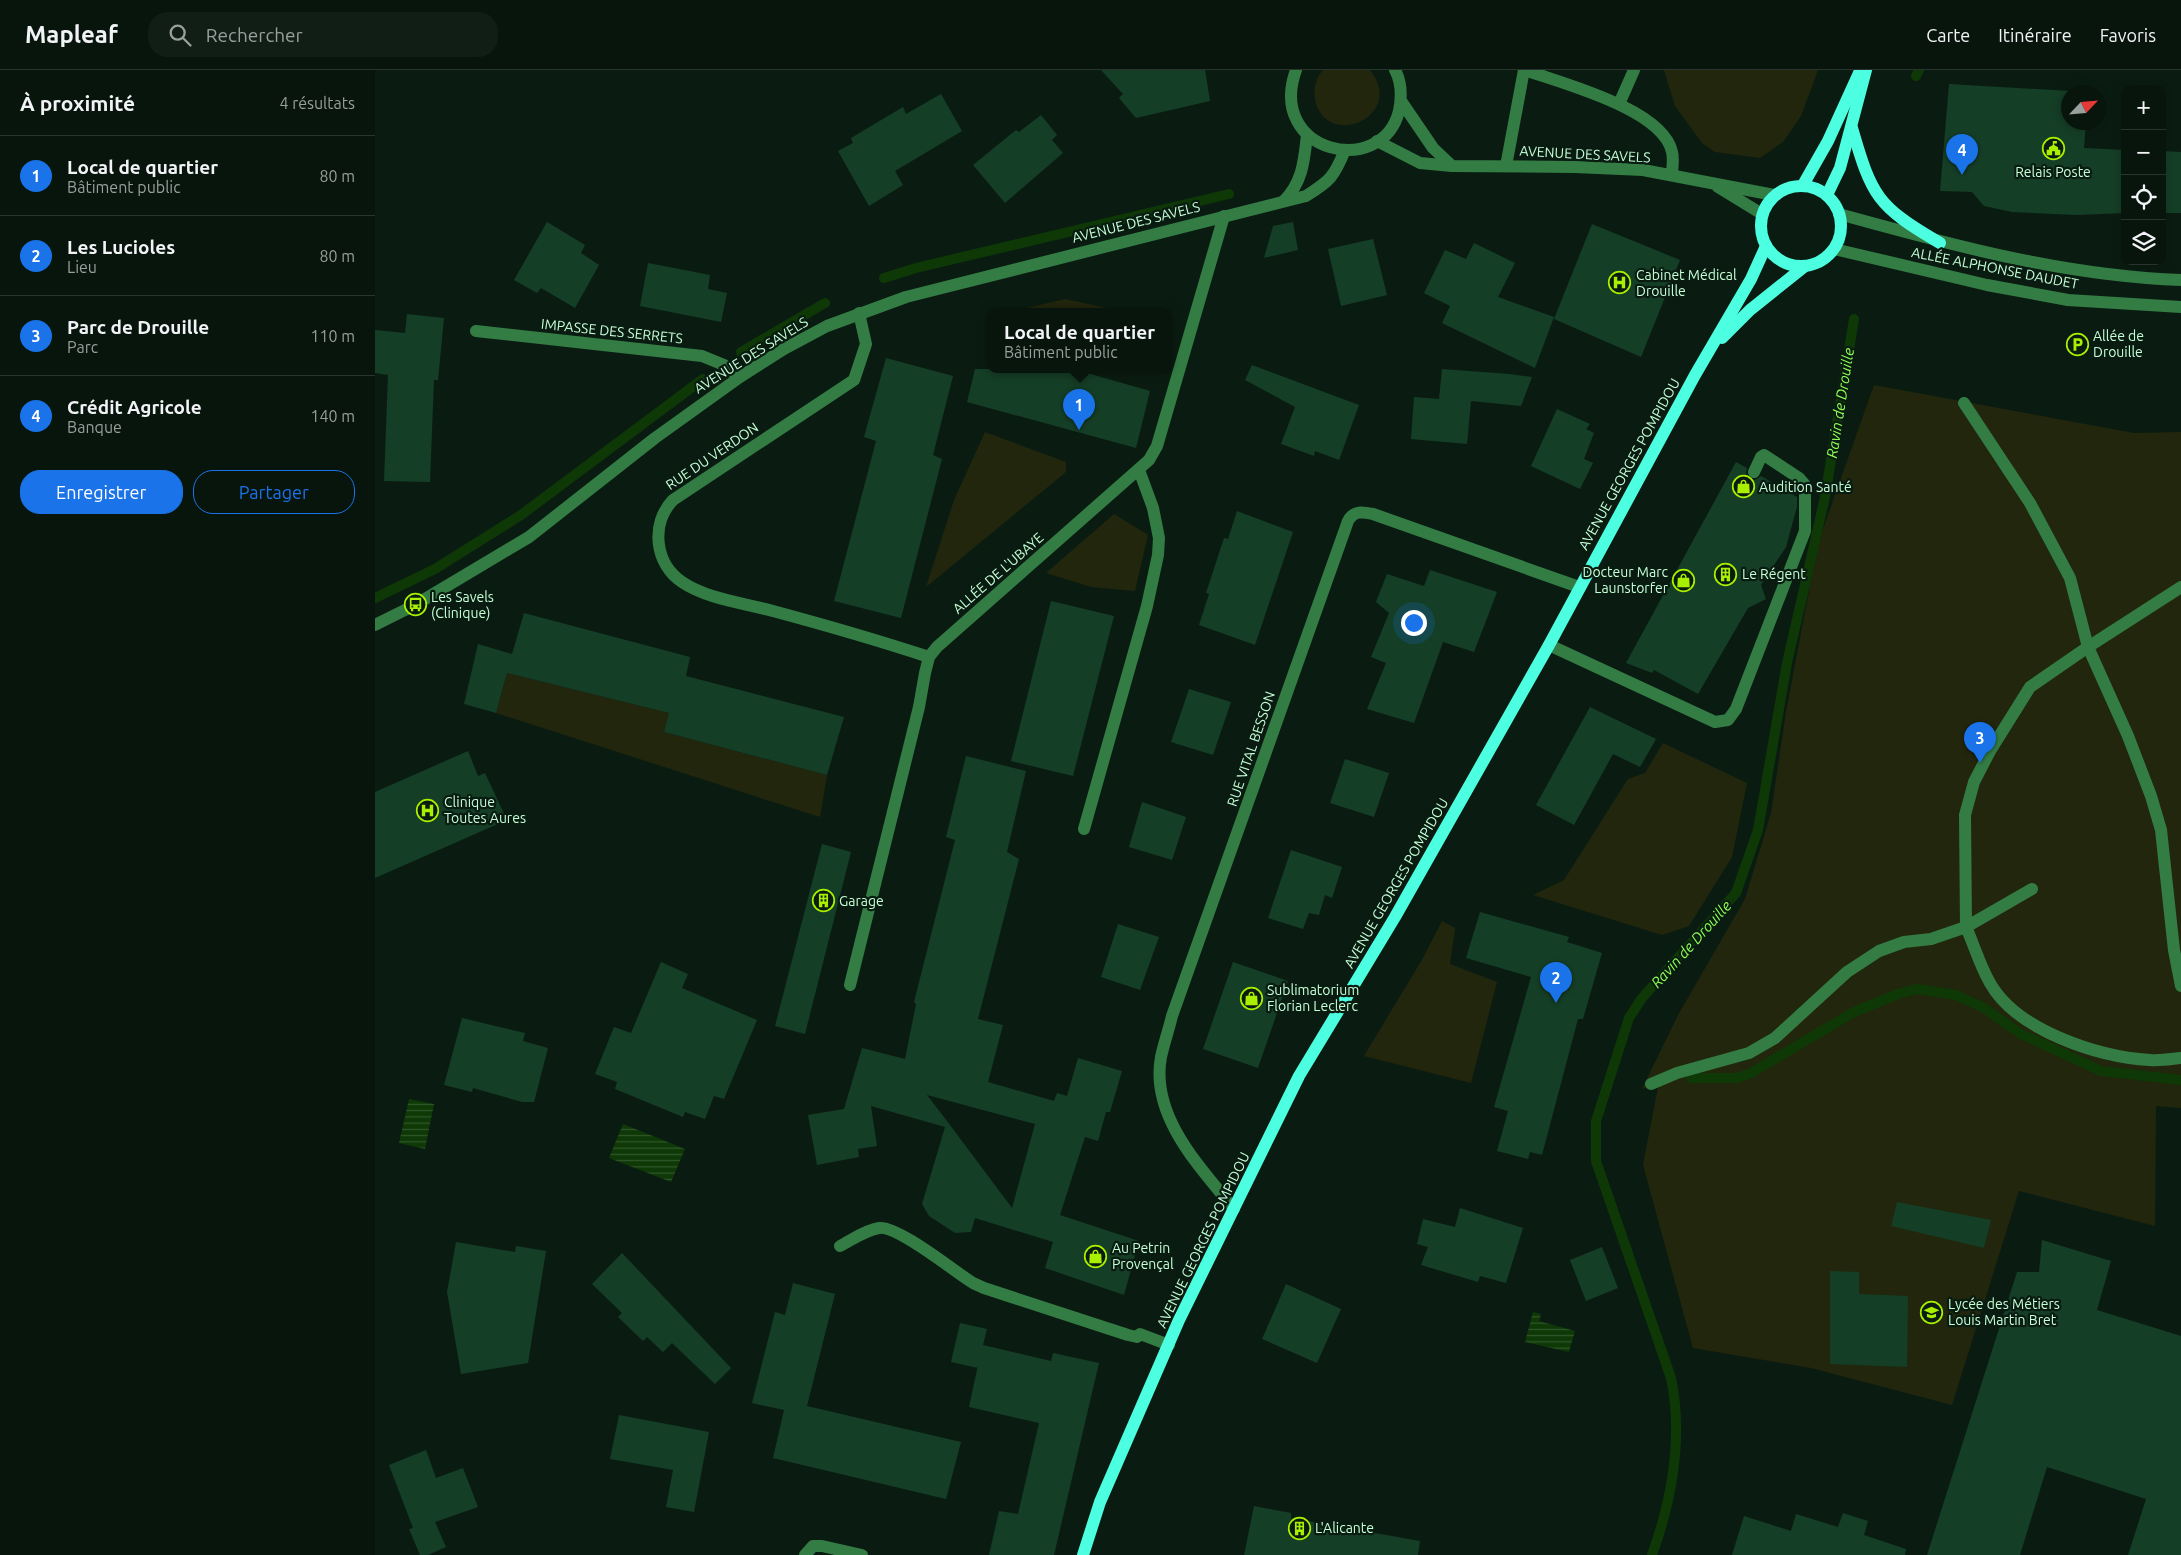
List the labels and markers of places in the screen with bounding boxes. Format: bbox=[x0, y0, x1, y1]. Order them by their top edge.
pin: 4 bbox=[1946, 134, 1978, 175]
public building icon: Relais Poste bbox=[2041, 137, 2065, 161]
place label: Relais Poste bbox=[2015, 164, 2091, 180]
place label: Cabinet Médical Drouille bbox=[1636, 267, 1737, 299]
hospital icon: Cabinet Médical Drouille bbox=[1608, 271, 1632, 295]
place label: Allée de Drouille bbox=[2093, 328, 2144, 360]
parking icon: Allée de Drouille bbox=[2065, 332, 2089, 356]
pin: 1 bbox=[1063, 389, 1095, 430]
shop icon: Audition Santé bbox=[1731, 475, 1755, 499]
place label: Audition Santé bbox=[1759, 479, 1852, 495]
building icon: Le Régent bbox=[1714, 562, 1738, 586]
place label: Docteur Marc Launstorfer bbox=[1583, 564, 1669, 596]
place label: Le Régent bbox=[1742, 566, 1806, 582]
shop icon: Docteur Marc Launstorfer bbox=[1672, 568, 1696, 592]
place label: Les Savels (Clinique) bbox=[431, 589, 494, 621]
bus stop icon: Les Savels (Clinique) bbox=[403, 593, 427, 617]
pin: 3 bbox=[1964, 722, 1996, 763]
place label: Clinique Toutes Aures bbox=[444, 794, 526, 826]
hospital icon: Clinique Toutes Aures bbox=[416, 798, 440, 822]
building icon: Garage bbox=[811, 889, 835, 913]
place label: Garage bbox=[839, 893, 884, 909]
pin: 2 bbox=[1540, 962, 1572, 1003]
place label: Sublimatorium Florian Leclerc bbox=[1267, 982, 1359, 1014]
shop icon: Sublimatorium Florian Leclerc bbox=[1239, 986, 1263, 1010]
place label: Au Petrin Provençal bbox=[1112, 1240, 1174, 1272]
shop icon: Au Petrin Provençal bbox=[1084, 1244, 1108, 1268]
place label: Lycée des Métiers Louis Martin Bret bbox=[1948, 1296, 2060, 1328]
school or university icon: Lycée des Métiers Louis Martin Bret bbox=[1920, 1300, 1944, 1324]
building icon: L'Alicante bbox=[1287, 1516, 1311, 1540]
place label: L'Alicante bbox=[1315, 1520, 1374, 1536]

